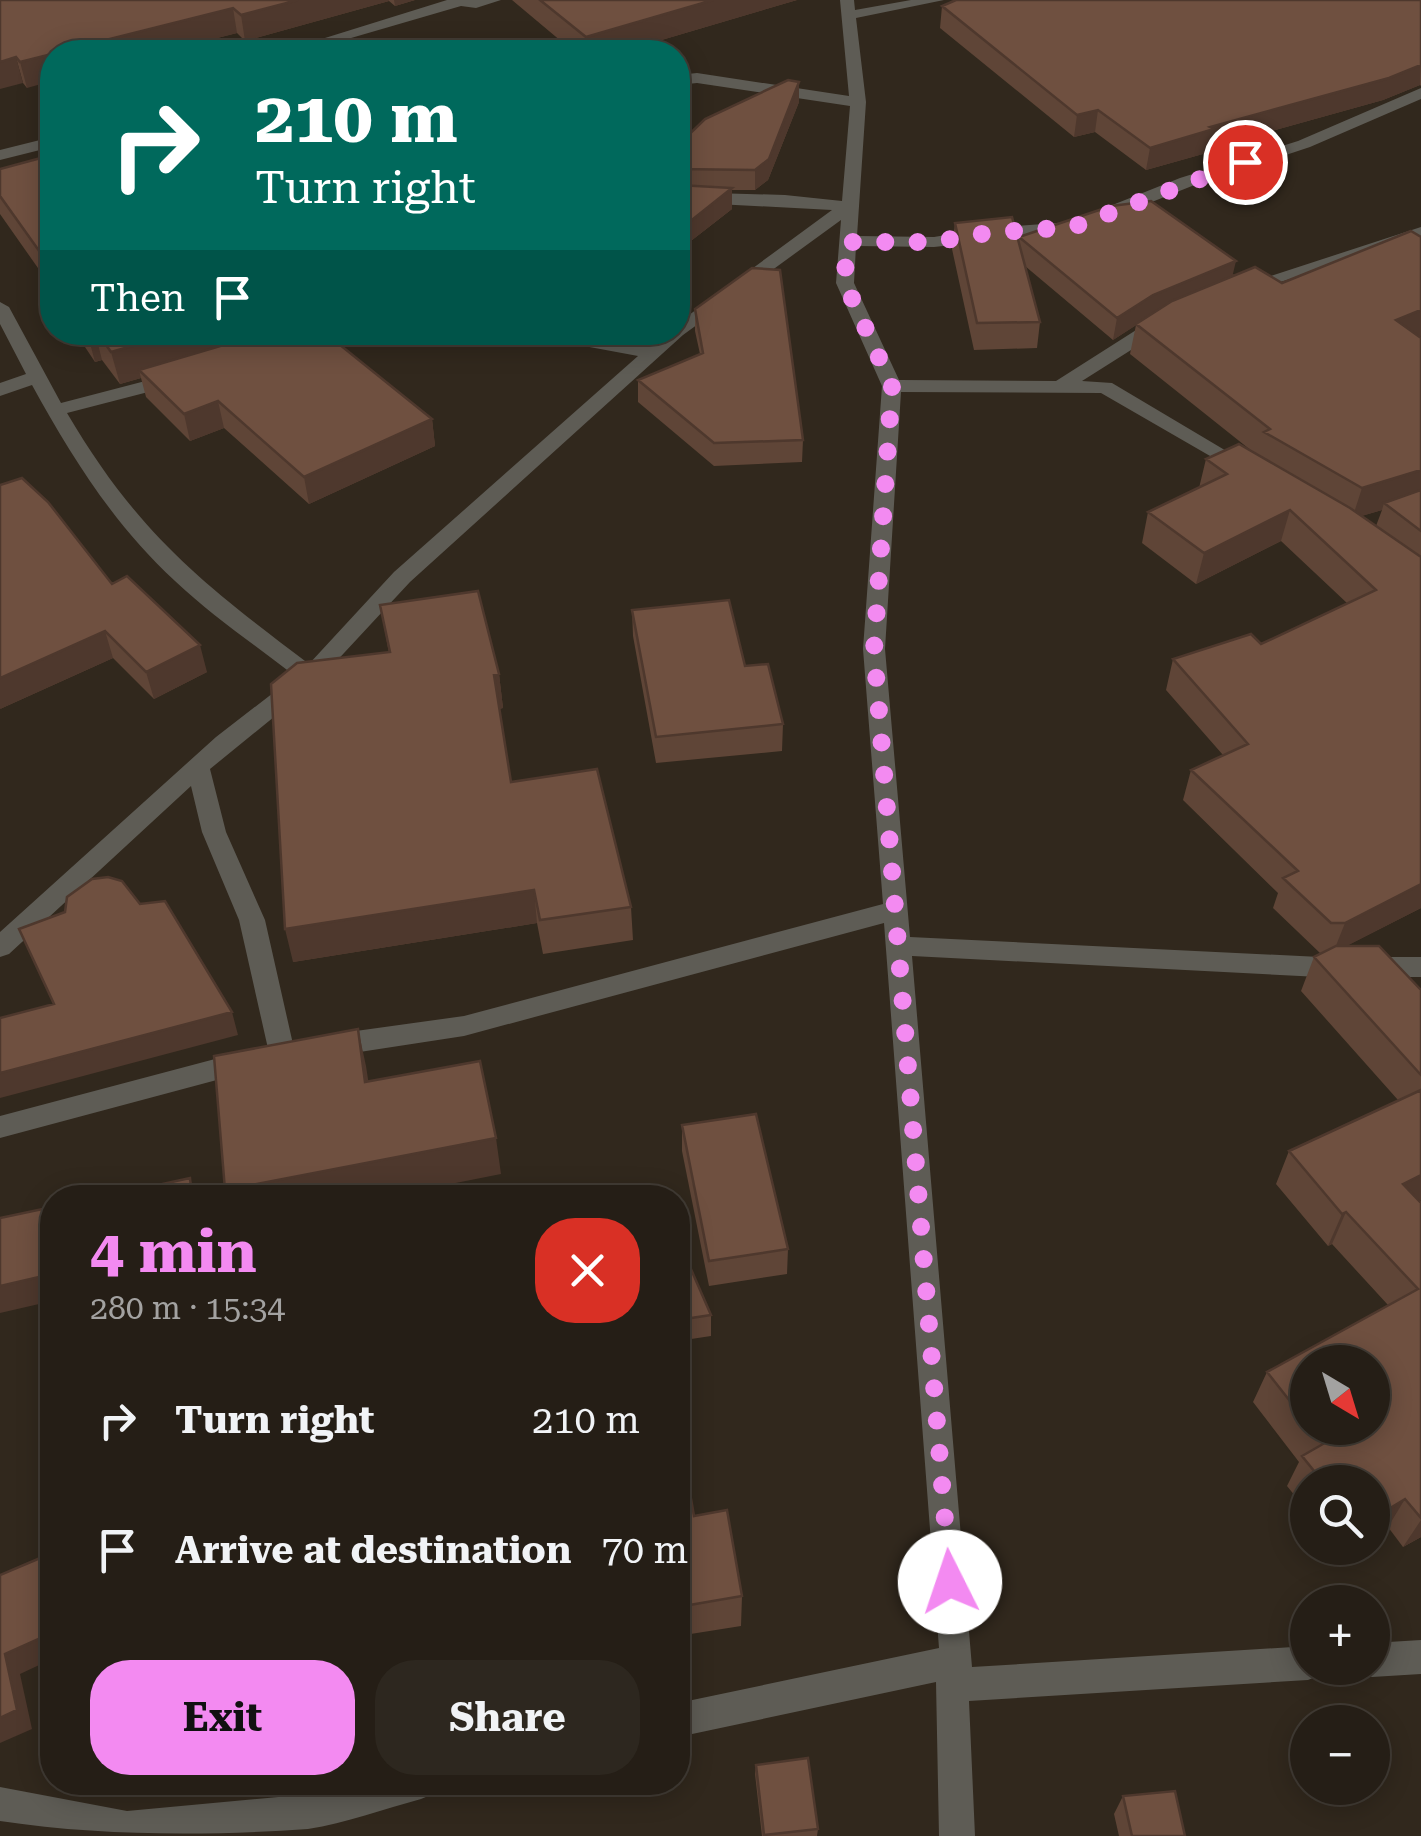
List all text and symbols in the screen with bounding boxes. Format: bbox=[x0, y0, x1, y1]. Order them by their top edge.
text: 210 m bbox=[255, 77, 458, 159]
icon: right bbox=[90, 80, 220, 210]
pin bbox=[1203, 120, 1288, 205]
icon: arrive bbox=[1218, 135, 1273, 190]
text: Turn right bbox=[255, 161, 476, 214]
icon: arrive bbox=[205, 270, 260, 325]
text: Then bbox=[90, 276, 185, 320]
text: 4 min bbox=[90, 1216, 257, 1287]
button: close bbox=[535, 1218, 640, 1323]
text: 280 m · 15:34 bbox=[90, 1289, 285, 1327]
north arrow bbox=[1290, 1345, 1390, 1445]
map controls bbox=[1290, 1345, 1390, 1805]
icon: right bbox=[90, 1393, 145, 1448]
text: Turn right bbox=[175, 1398, 374, 1442]
text: 210 m bbox=[532, 1398, 640, 1442]
button: search bbox=[1290, 1465, 1390, 1565]
icon: arrive bbox=[90, 1523, 145, 1578]
text: Arrive at destination bbox=[175, 1528, 571, 1572]
text: 70 m bbox=[601, 1528, 688, 1572]
position arrow bbox=[898, 1530, 1002, 1634]
button: + bbox=[1290, 1585, 1390, 1685]
button: Exit bbox=[90, 1660, 355, 1775]
button: Share bbox=[375, 1660, 640, 1775]
button: − bbox=[1290, 1705, 1390, 1805]

